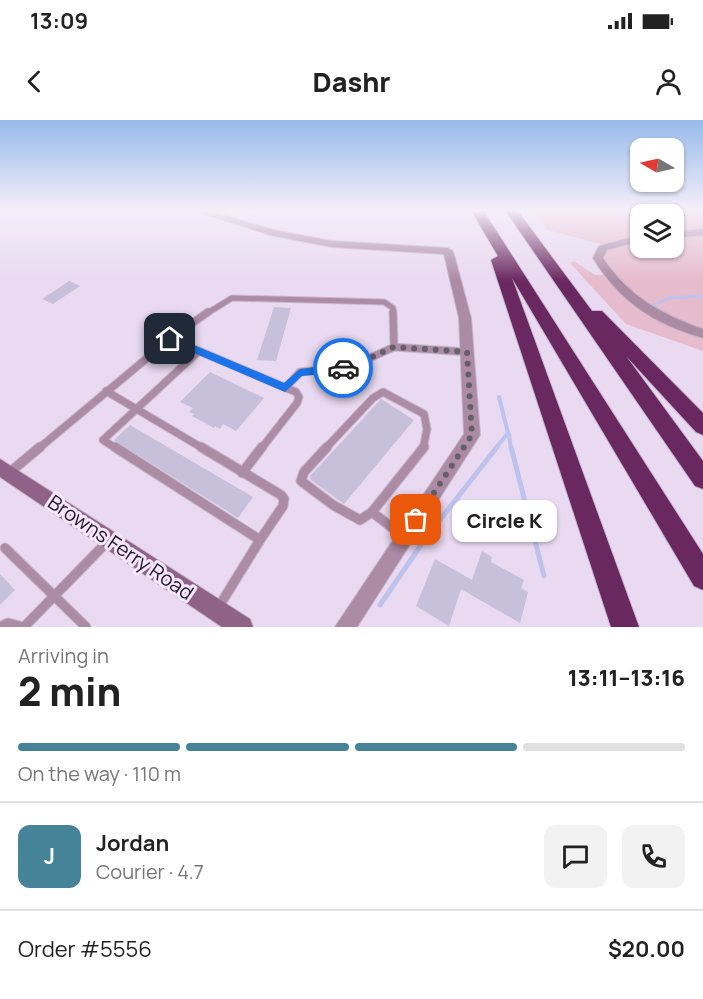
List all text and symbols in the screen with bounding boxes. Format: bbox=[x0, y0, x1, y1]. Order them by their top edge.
text: 13:09 bbox=[30, 6, 88, 36]
text: Dashr bbox=[313, 63, 390, 100]
icon: back bbox=[18, 65, 51, 98]
icon: person bbox=[652, 65, 685, 98]
north arrow bbox=[630, 138, 684, 192]
map controls bbox=[630, 138, 684, 258]
button: layers bbox=[630, 204, 684, 258]
pin bbox=[144, 313, 195, 364]
icon: home bbox=[153, 322, 186, 355]
courier bbox=[313, 338, 373, 398]
icon: car bbox=[327, 352, 360, 385]
street label: Browns Ferry Road bbox=[43, 488, 199, 606]
pin bbox=[390, 494, 441, 545]
callout: Circle K bbox=[452, 499, 557, 541]
icon: bag bbox=[399, 503, 432, 536]
text: Circle K bbox=[467, 507, 542, 534]
text: Arriving in bbox=[18, 642, 109, 669]
text: 13:11–13:16 bbox=[568, 663, 685, 693]
text: 2 min bbox=[18, 664, 121, 718]
text: On the way · 110 m bbox=[18, 760, 181, 787]
button: chat bbox=[544, 825, 607, 888]
button: phone bbox=[622, 825, 685, 888]
text: Jordan bbox=[96, 828, 169, 858]
text: J bbox=[44, 841, 55, 871]
text: Courier · 4.7 bbox=[96, 858, 204, 885]
text: Order #5556 bbox=[18, 934, 152, 964]
text: $20.00 bbox=[608, 934, 685, 964]

